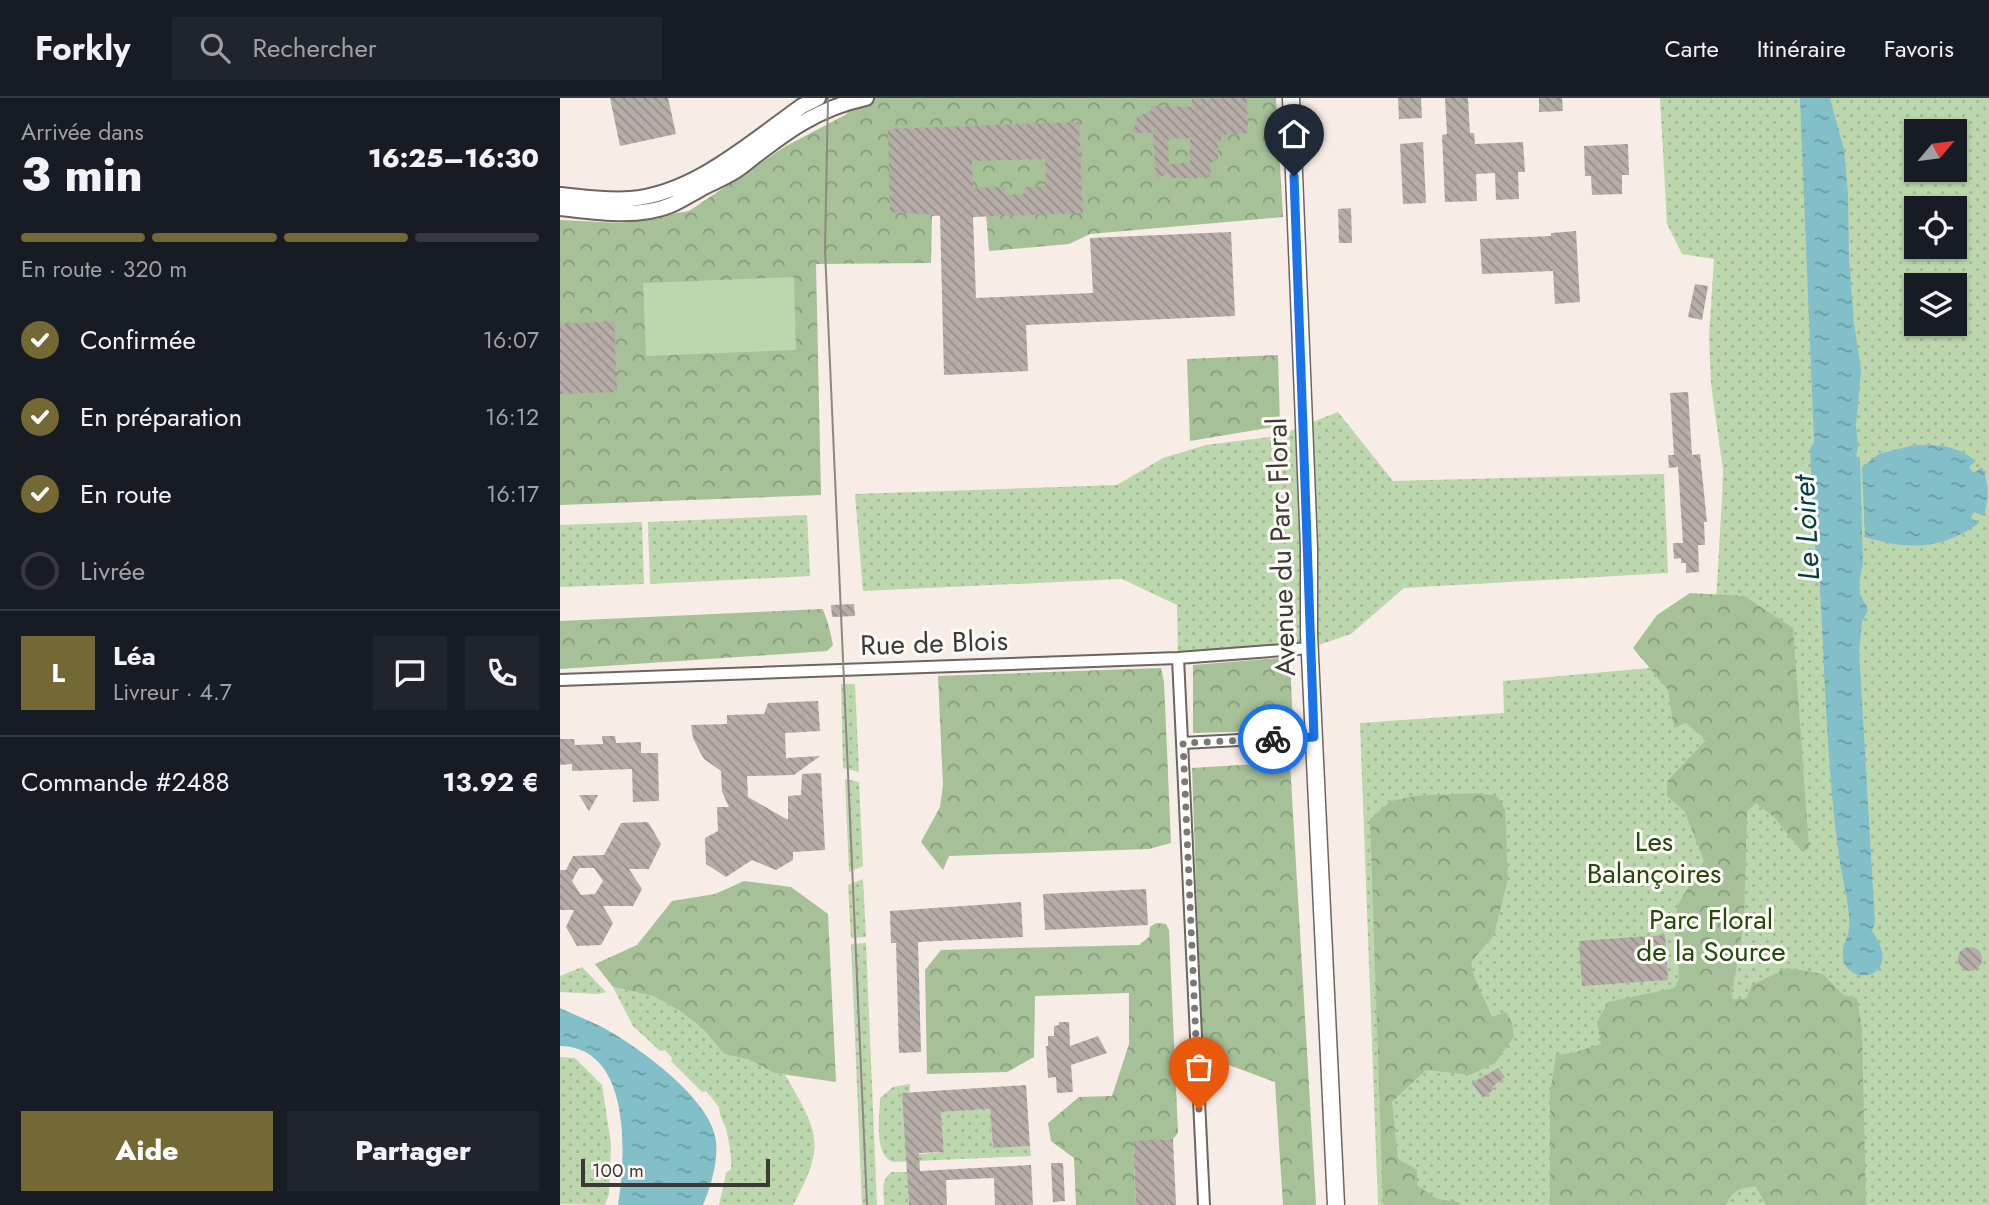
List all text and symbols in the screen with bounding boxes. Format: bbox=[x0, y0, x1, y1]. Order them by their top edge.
search box bbox=[172, 17, 662, 80]
text: Forkly bbox=[35, 25, 130, 72]
icon: search bbox=[196, 29, 234, 67]
text: Rechercher bbox=[252, 29, 377, 67]
text: Carte bbox=[1664, 31, 1719, 66]
text: Itinéraire bbox=[1757, 31, 1846, 66]
text: Favoris bbox=[1884, 31, 1954, 66]
pin bbox=[1264, 104, 1324, 176]
text: Arrivée dans bbox=[21, 115, 144, 149]
icon: home bbox=[1275, 115, 1313, 153]
north arrow bbox=[1904, 119, 1967, 182]
map controls bbox=[1904, 119, 1967, 336]
text: 16:25–16:30 bbox=[368, 139, 539, 177]
text: 3 min bbox=[21, 142, 143, 208]
button: locate bbox=[1904, 196, 1967, 259]
text: En route · 320 m bbox=[21, 252, 187, 286]
button: layers bbox=[1904, 273, 1967, 336]
icon: check bbox=[21, 321, 59, 359]
text: Confirmée bbox=[80, 321, 196, 359]
text: 16:07 bbox=[483, 323, 539, 357]
icon: check bbox=[21, 398, 59, 436]
text: En préparation bbox=[80, 398, 242, 436]
text: 16:12 bbox=[485, 400, 539, 434]
street label: Avenue du Parc Floral bbox=[1256, 417, 1306, 677]
water label: Le Loiret bbox=[1782, 472, 1830, 582]
icon: check bbox=[21, 475, 59, 513]
text: En route bbox=[80, 475, 172, 513]
text: 16:17 bbox=[486, 477, 539, 511]
text: Livrée bbox=[80, 552, 145, 590]
street label: Rue de Blois bbox=[859, 620, 1009, 666]
button: chat bbox=[373, 636, 447, 710]
button: phone bbox=[465, 636, 539, 710]
text: Léa bbox=[113, 637, 156, 675]
text: L bbox=[51, 654, 65, 692]
text: Livreur · 4.7 bbox=[113, 675, 232, 709]
courier bbox=[1238, 704, 1308, 774]
icon: bike bbox=[1254, 720, 1292, 758]
text: Commande #2488 bbox=[21, 763, 230, 801]
text: 13.92 € bbox=[442, 763, 539, 801]
park label: Les Balançoires bbox=[1587, 821, 1721, 894]
park label: Parc Floral de la Source bbox=[1636, 899, 1786, 972]
pin bbox=[1169, 1037, 1229, 1109]
icon: bag bbox=[1180, 1048, 1218, 1086]
button: Aide bbox=[21, 1111, 273, 1191]
button: Partager bbox=[287, 1111, 539, 1191]
scale bar bbox=[581, 1156, 770, 1188]
text: 100 m bbox=[592, 1157, 644, 1184]

